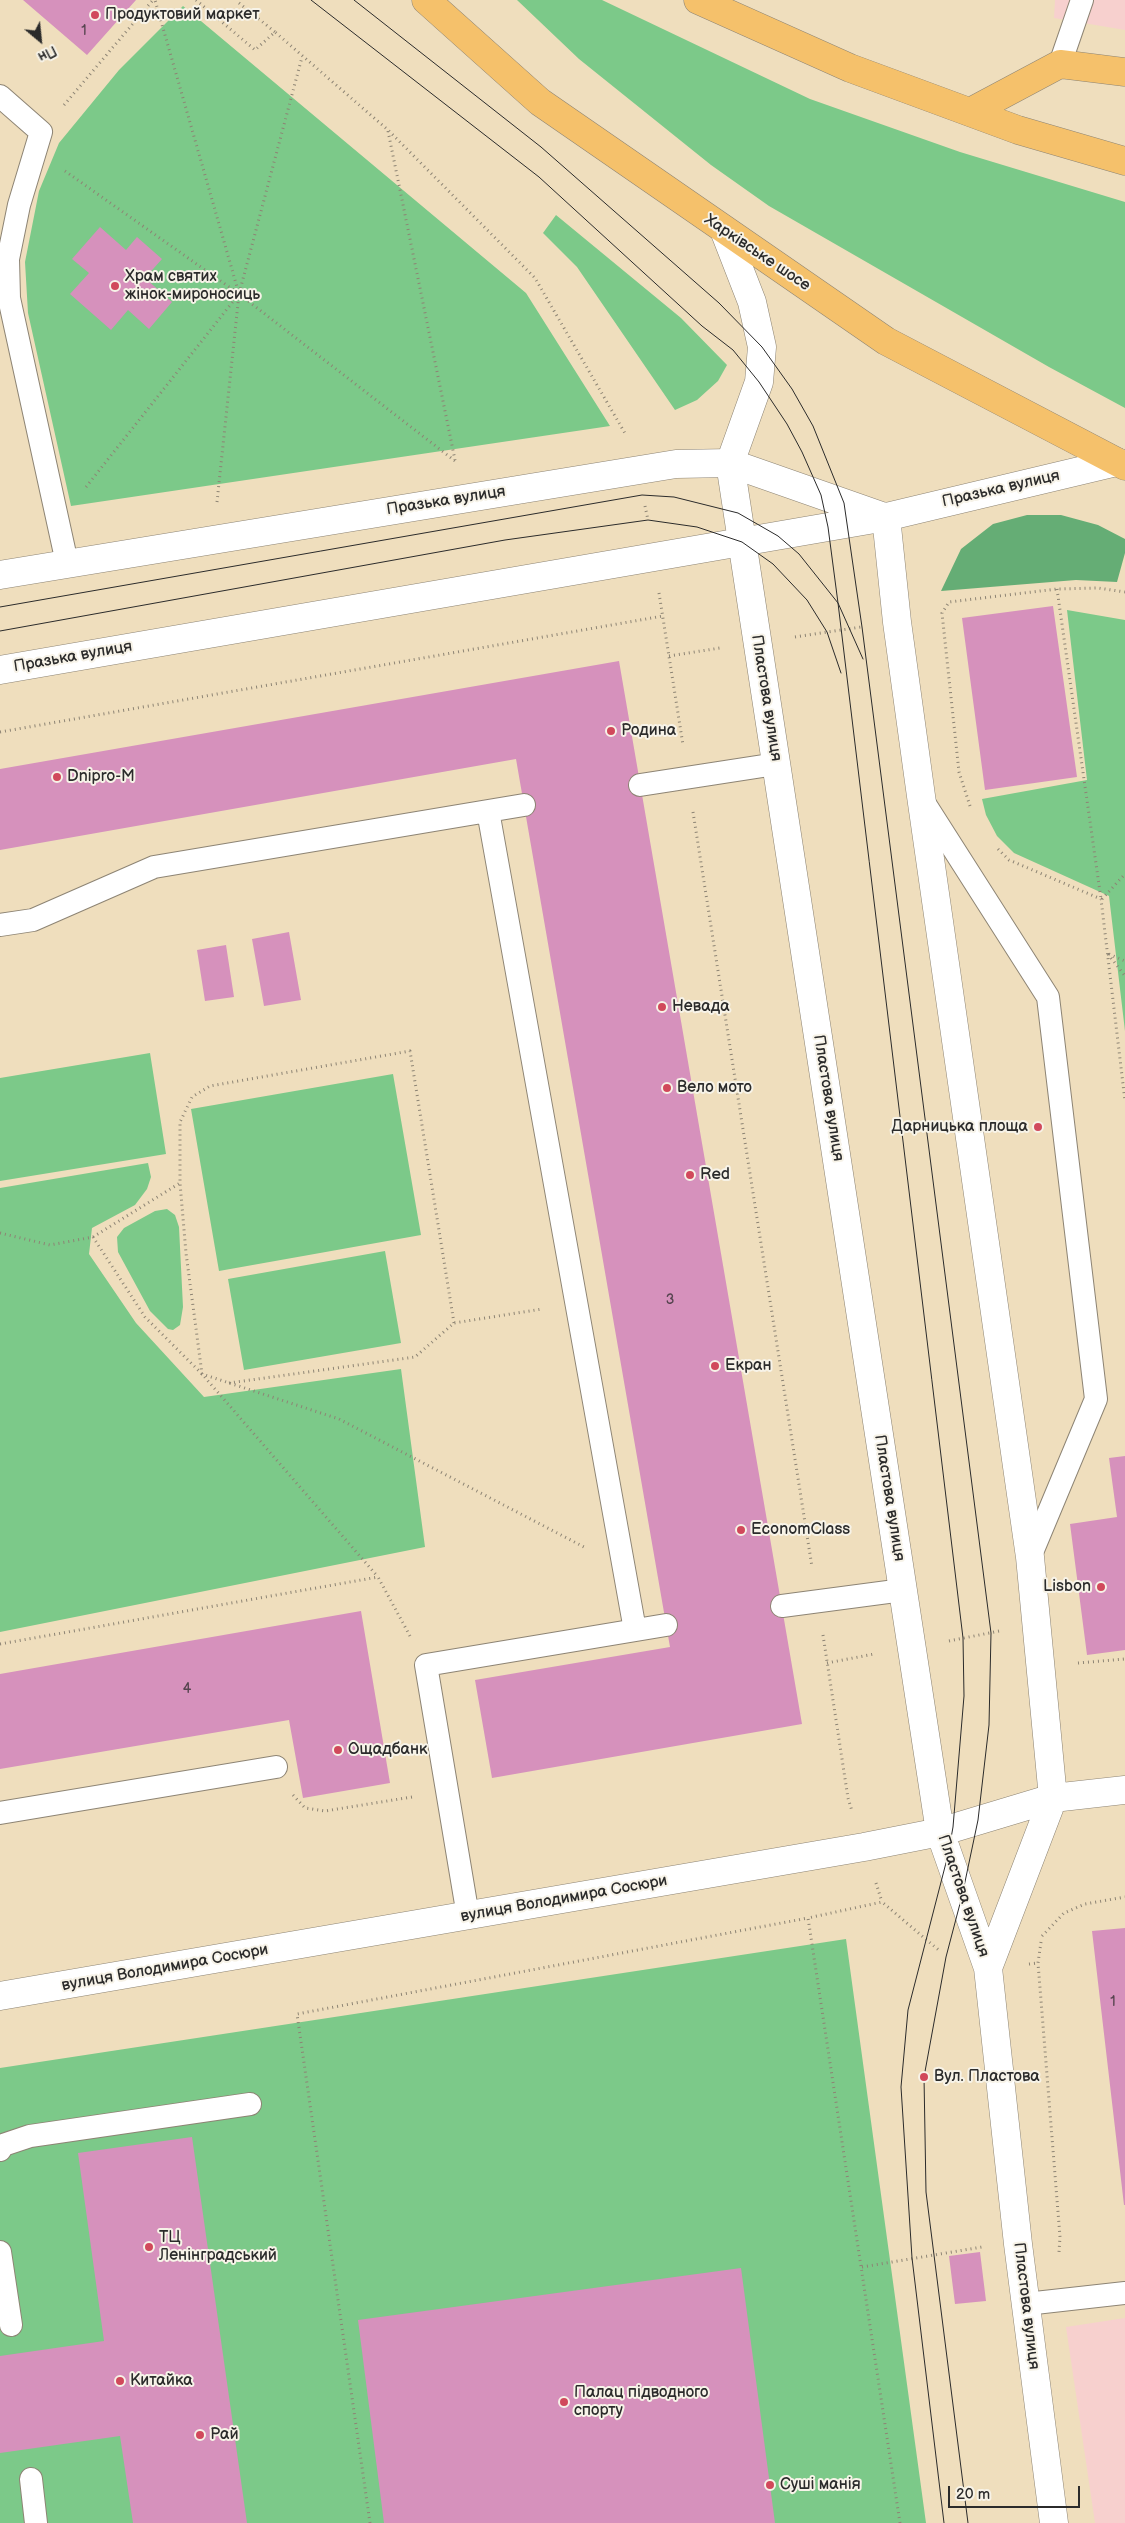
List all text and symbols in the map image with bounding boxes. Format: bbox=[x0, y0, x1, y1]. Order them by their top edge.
place label: Продуктовий маркет bbox=[105, 5, 260, 25]
marker: Продуктовий маркет bbox=[89, 9, 101, 21]
north arrow bbox=[15, 15, 65, 65]
house number: 1 bbox=[81, 23, 87, 39]
text: Пн bbox=[35, 42, 60, 66]
street label: Харківське шосе bbox=[700, 210, 814, 296]
place label: Храм святих жінок-мироносиць bbox=[125, 267, 260, 305]
marker: Храм святих жінок-мироносиць bbox=[109, 280, 121, 292]
street label: Празька вулиця bbox=[940, 466, 1062, 512]
street label: Празька вулиця bbox=[385, 482, 507, 520]
street label: Пластова вулиця bbox=[747, 633, 785, 763]
street label: Празька вулиця bbox=[12, 637, 134, 677]
place label: Родина bbox=[621, 721, 676, 741]
marker: Родина bbox=[605, 725, 617, 737]
place label: Dnipro-M bbox=[67, 767, 135, 787]
marker: Dnipro-M bbox=[51, 771, 63, 783]
place label: Невада bbox=[672, 997, 730, 1017]
marker: Невада bbox=[656, 1001, 668, 1013]
street label: Пластова вулиця bbox=[809, 1033, 847, 1163]
place label: Вело мото bbox=[677, 1078, 752, 1098]
marker: Вело мото bbox=[661, 1082, 673, 1094]
place label: Дарницька площа bbox=[892, 1117, 1028, 1137]
marker: Дарницька площа bbox=[1032, 1121, 1044, 1133]
place label: Red bbox=[700, 1165, 730, 1185]
marker: Red bbox=[684, 1169, 696, 1181]
house number: 3 bbox=[666, 1292, 674, 1308]
place label: Екран bbox=[725, 1356, 771, 1376]
marker: Екран bbox=[709, 1360, 721, 1372]
street label: Пластова вулиця bbox=[870, 1433, 908, 1563]
place label: EconomClass bbox=[751, 1520, 850, 1540]
marker: EconomClass bbox=[735, 1524, 747, 1536]
place label: Lisbon bbox=[1043, 1577, 1091, 1597]
marker: Lisbon bbox=[1095, 1581, 1107, 1593]
house number: 4 bbox=[183, 1681, 191, 1697]
place label: Ощадбанк bbox=[348, 1740, 428, 1760]
marker: Ощадбанк bbox=[332, 1744, 344, 1756]
street label: Пластова вулиця bbox=[933, 1832, 993, 1960]
street label: вулиця Володимира Сосюри bbox=[459, 1871, 669, 1927]
street label: вулиця Володимира Сосюри bbox=[60, 1940, 270, 1996]
house number: 1 bbox=[1110, 1994, 1116, 2010]
place label: Вул. Пластова bbox=[934, 2067, 1040, 2087]
marker: Вул. Пластова bbox=[918, 2071, 930, 2083]
place label: ТЦ Ленінградський bbox=[159, 2228, 277, 2266]
marker: ТЦ Ленінградський bbox=[143, 2241, 155, 2253]
street label: Пластова вулиця bbox=[1009, 2241, 1043, 2371]
place label: Китайка bbox=[130, 2371, 193, 2391]
marker: Китайка bbox=[114, 2375, 126, 2387]
place label: Палац підводного спорту bbox=[574, 2383, 708, 2421]
marker: Палац підводного спорту bbox=[558, 2396, 570, 2408]
place label: Рай bbox=[210, 2425, 239, 2445]
marker: Рай bbox=[194, 2429, 206, 2441]
place label: Суші манія bbox=[780, 2475, 861, 2495]
scale bar bbox=[950, 2476, 1082, 2508]
marker: Суші манія bbox=[764, 2479, 776, 2491]
text: 20 m bbox=[956, 2485, 990, 2504]

